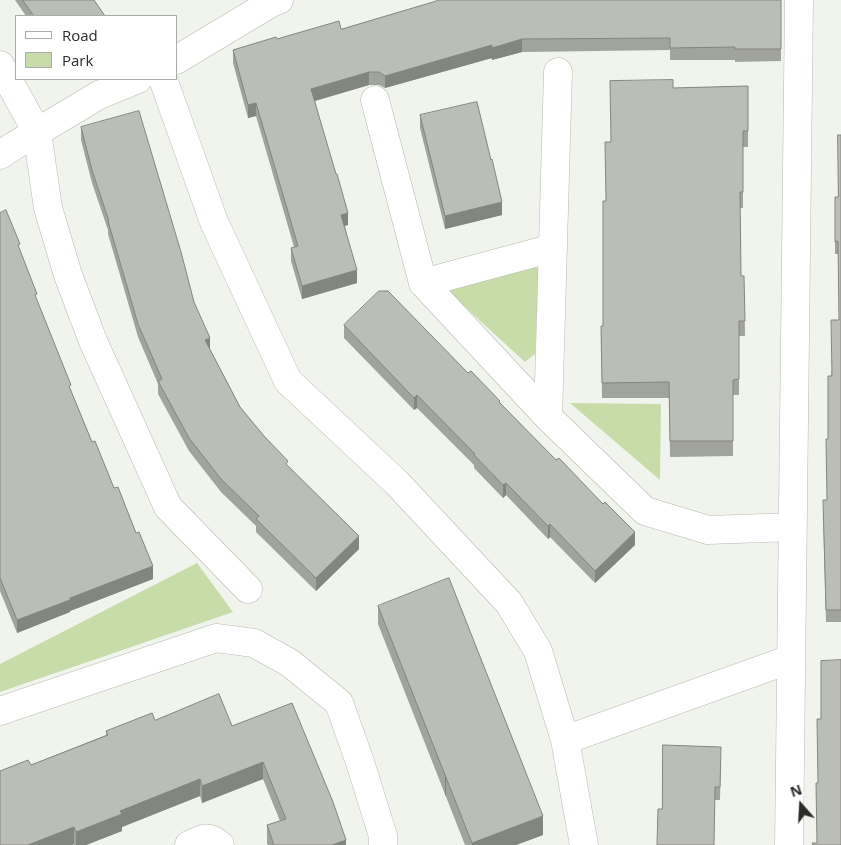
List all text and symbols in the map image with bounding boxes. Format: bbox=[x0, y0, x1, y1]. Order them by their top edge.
legend bbox=[15, 15, 178, 80]
text: Road bbox=[62, 25, 98, 45]
text: Park bbox=[62, 50, 93, 70]
north arrow bbox=[776, 780, 826, 830]
text: N bbox=[787, 780, 804, 801]

